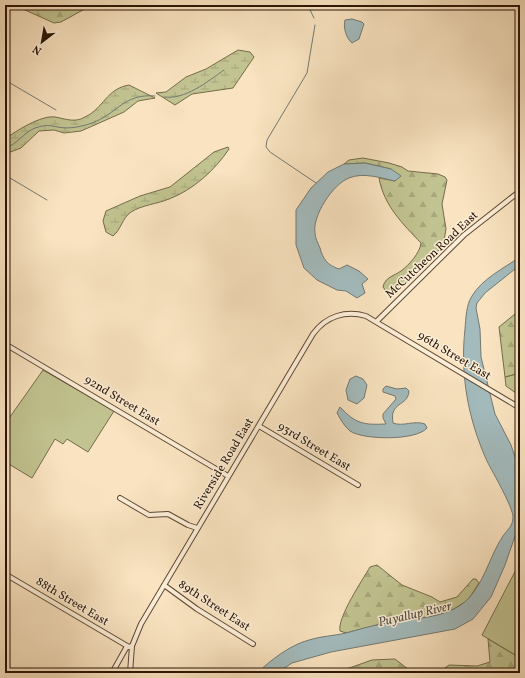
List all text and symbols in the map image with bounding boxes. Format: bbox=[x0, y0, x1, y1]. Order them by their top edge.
north arrow bbox=[22, 22, 62, 62]
text: N bbox=[30, 41, 45, 58]
street label: McCutcheon Road East bbox=[382, 208, 482, 302]
street label: 96th Street East bbox=[414, 328, 494, 384]
street label: 92nd Street East bbox=[81, 372, 163, 430]
street label: Riverside Road East bbox=[190, 415, 258, 513]
street label: 93rd Street East bbox=[274, 419, 354, 475]
street label: 88th Street East bbox=[33, 574, 111, 630]
street label: 89th Street East bbox=[175, 577, 253, 635]
water label: Puyallup River bbox=[376, 598, 454, 632]

